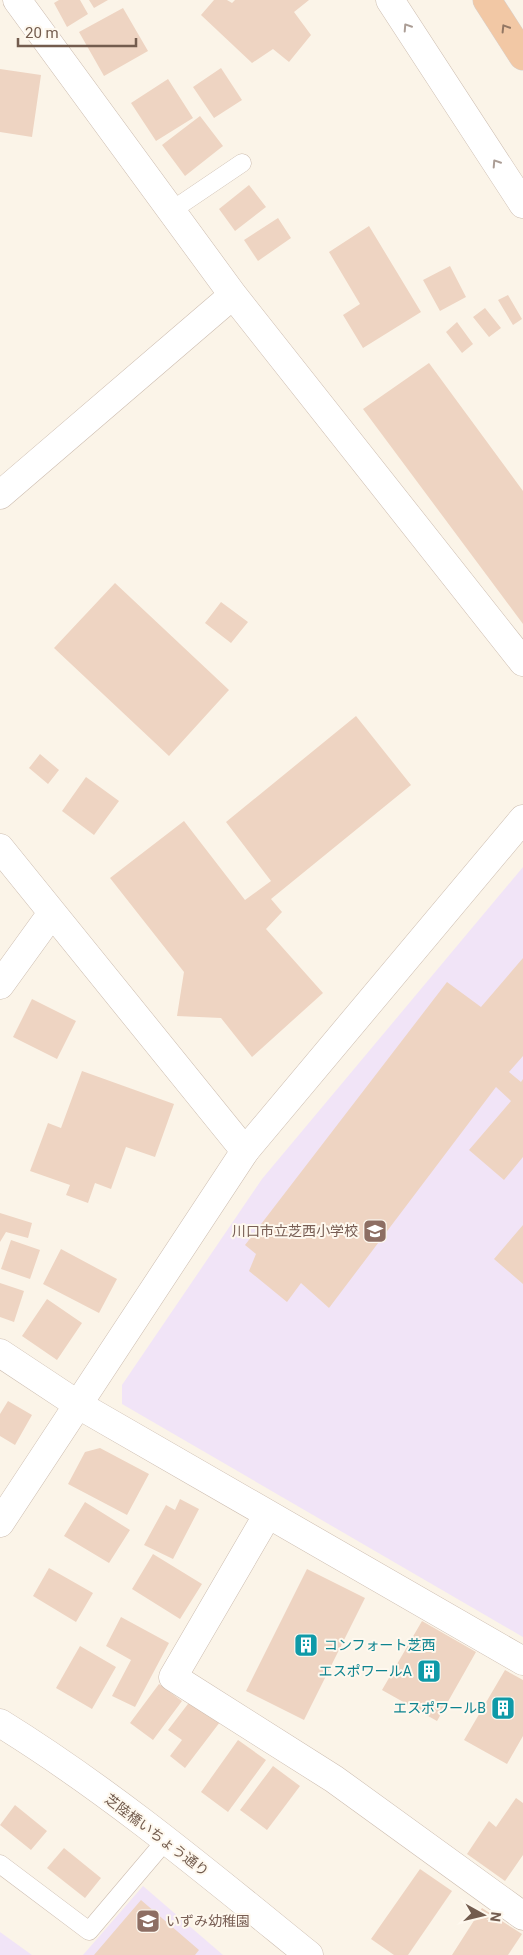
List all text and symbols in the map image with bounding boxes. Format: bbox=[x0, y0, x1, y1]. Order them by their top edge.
scale bar bbox=[18, 15, 135, 47]
one-way arrow bbox=[404, 23, 414, 32]
text: 20 m bbox=[25, 24, 59, 42]
one-way arrow bbox=[502, 24, 511, 34]
one-way arrow bbox=[493, 159, 503, 168]
school or university icon: 川口市立芝西小学校 bbox=[362, 1218, 388, 1244]
place label: 川口市立芝西小学校 bbox=[232, 1223, 358, 1239]
building icon: コンフォート芝西 bbox=[293, 1632, 319, 1658]
place label: コンフォート芝西 bbox=[324, 1637, 436, 1653]
building icon: エスポワールA bbox=[416, 1658, 442, 1684]
place label: エスポワールA bbox=[319, 1663, 412, 1679]
building icon: エスポワールB bbox=[490, 1695, 516, 1721]
place label: エスポワールB bbox=[393, 1700, 486, 1716]
street label: 芝陸橋いちょう通り bbox=[102, 1791, 212, 1879]
north arrow bbox=[458, 1890, 508, 1940]
school or university icon: いずみ幼稚園 bbox=[135, 1908, 161, 1934]
text: N bbox=[487, 1911, 504, 1923]
place label: いずみ幼稚園 bbox=[166, 1913, 250, 1929]

